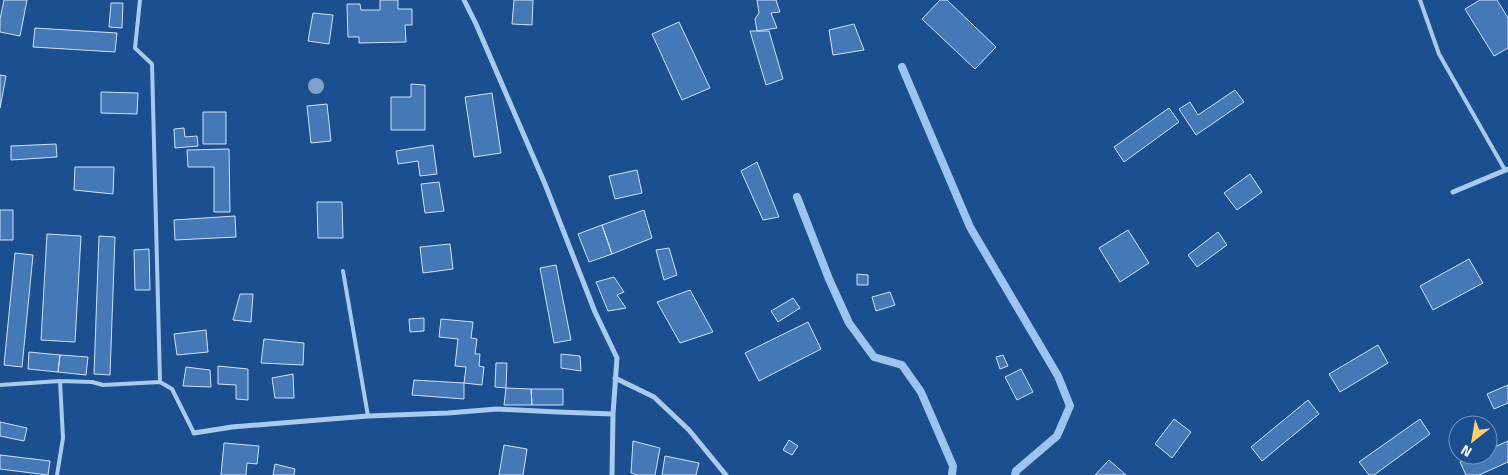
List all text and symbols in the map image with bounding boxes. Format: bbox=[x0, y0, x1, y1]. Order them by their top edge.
north arrow bbox=[1448, 415, 1498, 465]
text: N bbox=[1456, 440, 1476, 463]

